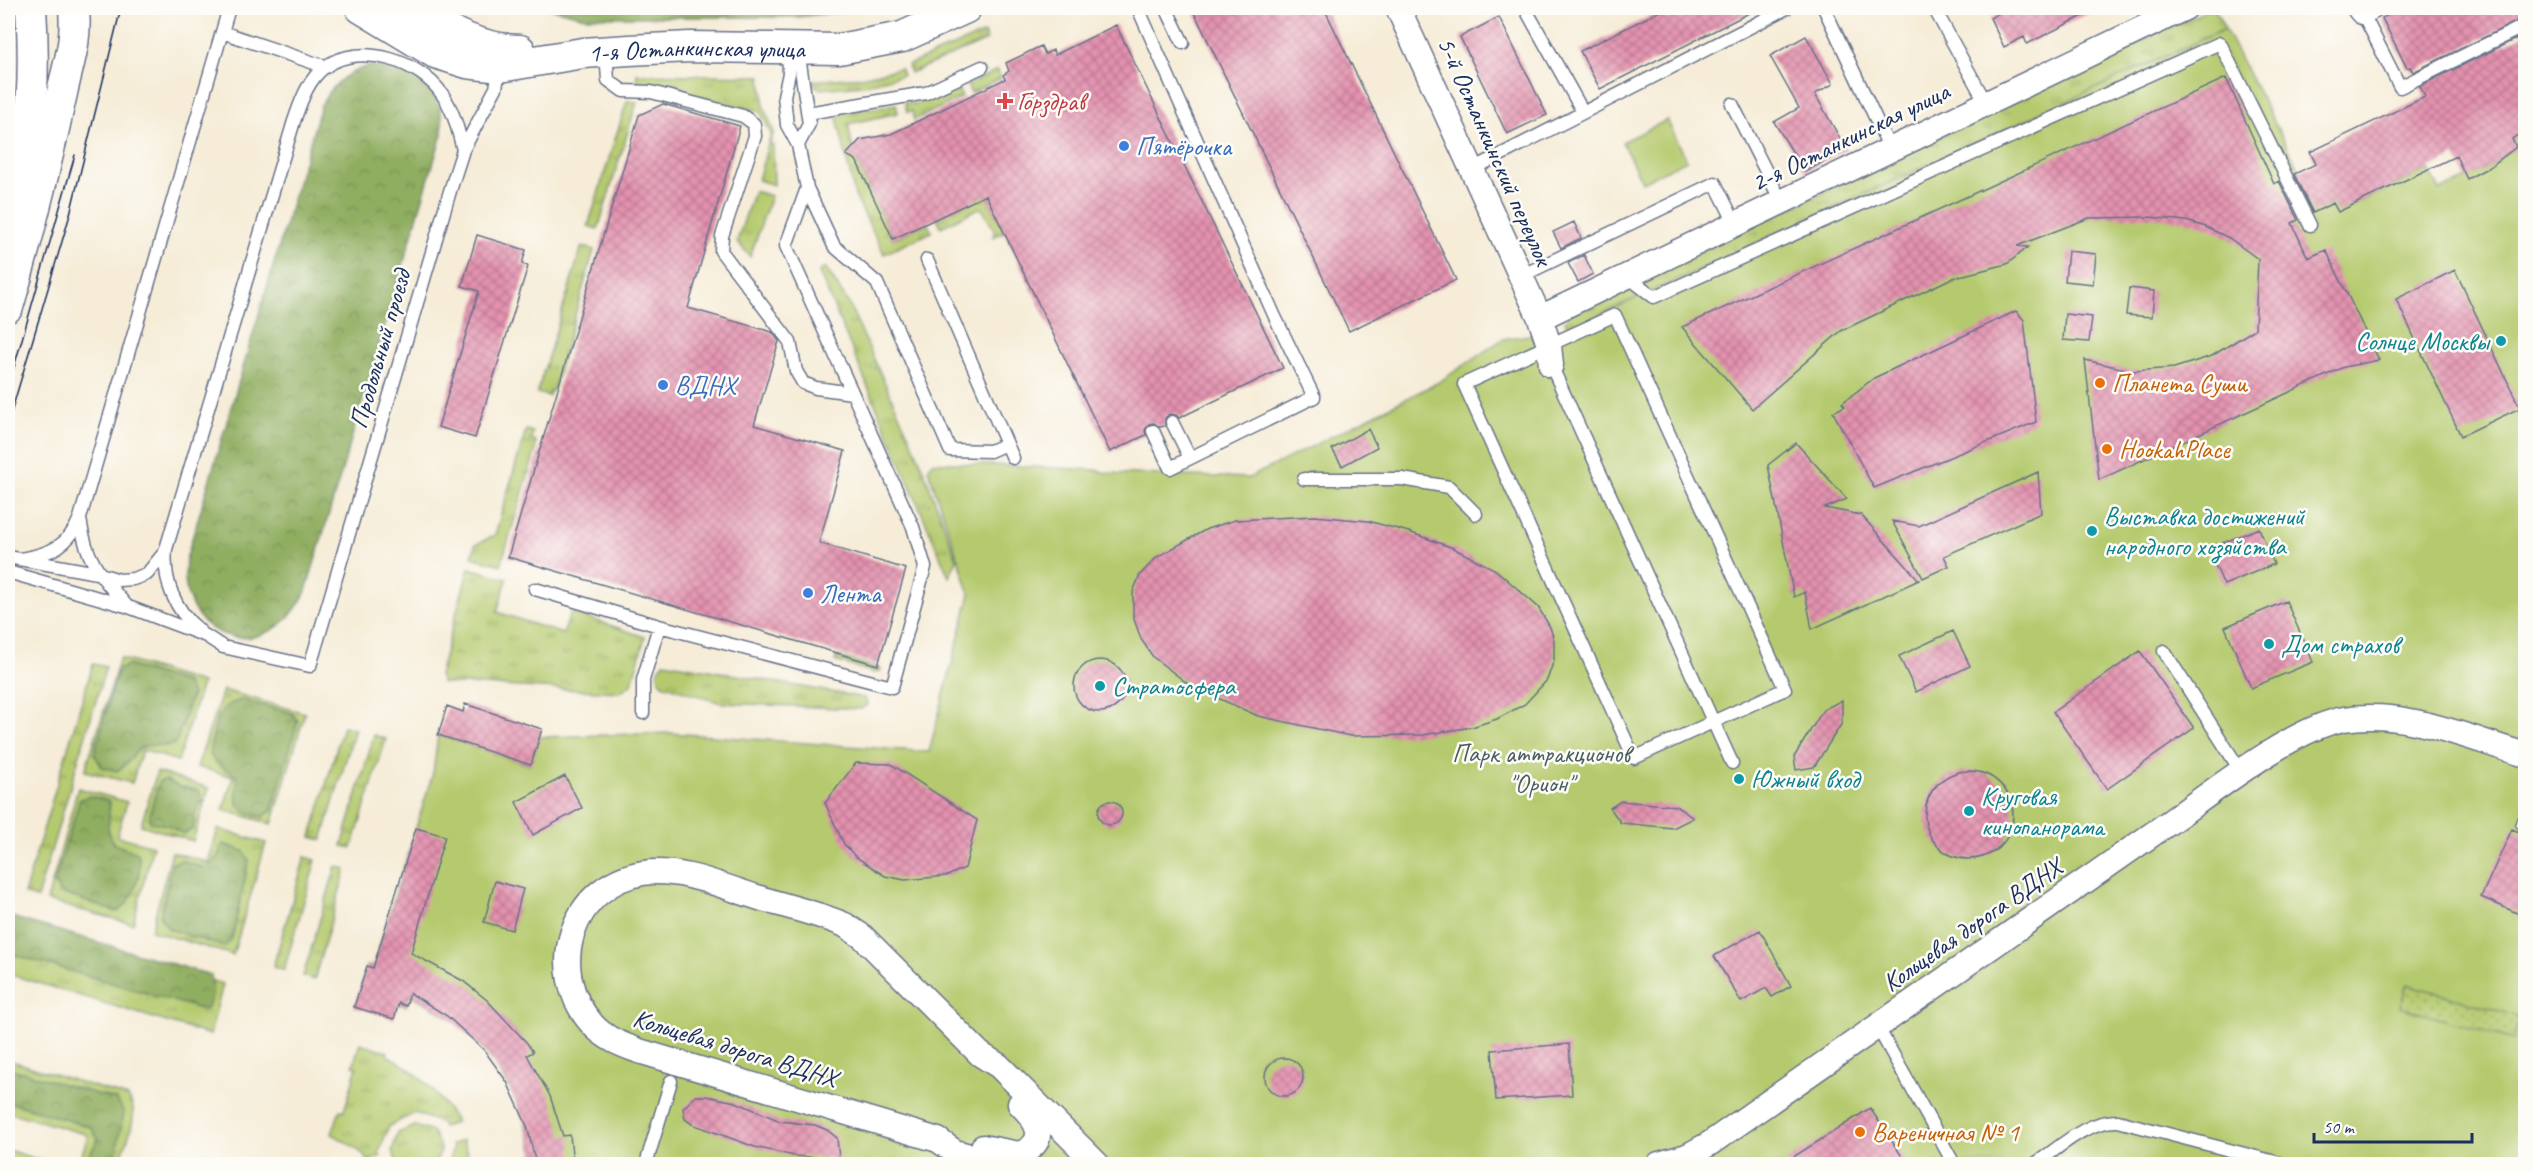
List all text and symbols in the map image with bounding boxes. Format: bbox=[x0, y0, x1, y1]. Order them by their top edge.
street label: 1-я Останкинская улица bbox=[587, 30, 806, 69]
street label: 5-й Останкинский переулок bbox=[1430, 32, 1561, 273]
street label: 2-я Останкинская улица bbox=[1745, 74, 1956, 199]
place label: Горздрав bbox=[1017, 85, 1089, 118]
marker: Горздрав bbox=[998, 94, 1012, 108]
place label: Пятёрочка bbox=[1136, 130, 1233, 163]
marker: Пятёрочка bbox=[1117, 139, 1131, 153]
street label: Продольный проезд bbox=[342, 263, 419, 432]
place label: Солнце Москвы bbox=[2355, 325, 2491, 358]
marker: Солнце Москвы bbox=[2494, 334, 2508, 348]
place label: Планета Суши bbox=[2112, 367, 2248, 400]
place label: ВДНХ bbox=[675, 369, 740, 402]
marker: Планета Суши bbox=[2093, 376, 2107, 390]
marker: ВДНХ bbox=[656, 378, 670, 392]
place label: HookahPlace bbox=[2119, 433, 2231, 466]
marker: HookahPlace bbox=[2100, 442, 2114, 456]
place label: Выставка достижений народного хозяйства bbox=[2104, 500, 2307, 564]
marker: Выставка достижений народного хозяйства bbox=[2085, 524, 2099, 538]
place label: Лента bbox=[820, 577, 882, 610]
marker: Лента bbox=[801, 586, 815, 600]
place label: Дом страхов bbox=[2281, 628, 2404, 661]
marker: Дом страхов bbox=[2262, 637, 2276, 651]
place label: Стратосфера bbox=[1112, 670, 1237, 703]
marker: Стратосфера bbox=[1093, 679, 1107, 693]
park label: Парк аттракционов "Орион" bbox=[1452, 737, 1635, 800]
place label: Южный вход bbox=[1751, 763, 1862, 796]
marker: Южный вход bbox=[1732, 772, 1746, 786]
place label: Круговая кинопанорама bbox=[1981, 780, 2106, 843]
marker: Круговая кинопанорама bbox=[1962, 804, 1976, 818]
street label: Кольцевая дорога ВДНХ bbox=[1876, 848, 2072, 999]
street label: Кольцевая дорога ВДНХ bbox=[629, 1001, 845, 1096]
scale bar bbox=[2314, 1106, 2472, 1144]
place label: Вареничная № 1 bbox=[1872, 1116, 2020, 1149]
text: 50 m bbox=[2323, 1116, 2356, 1138]
marker: Вареничная № 1 bbox=[1853, 1125, 1867, 1139]

